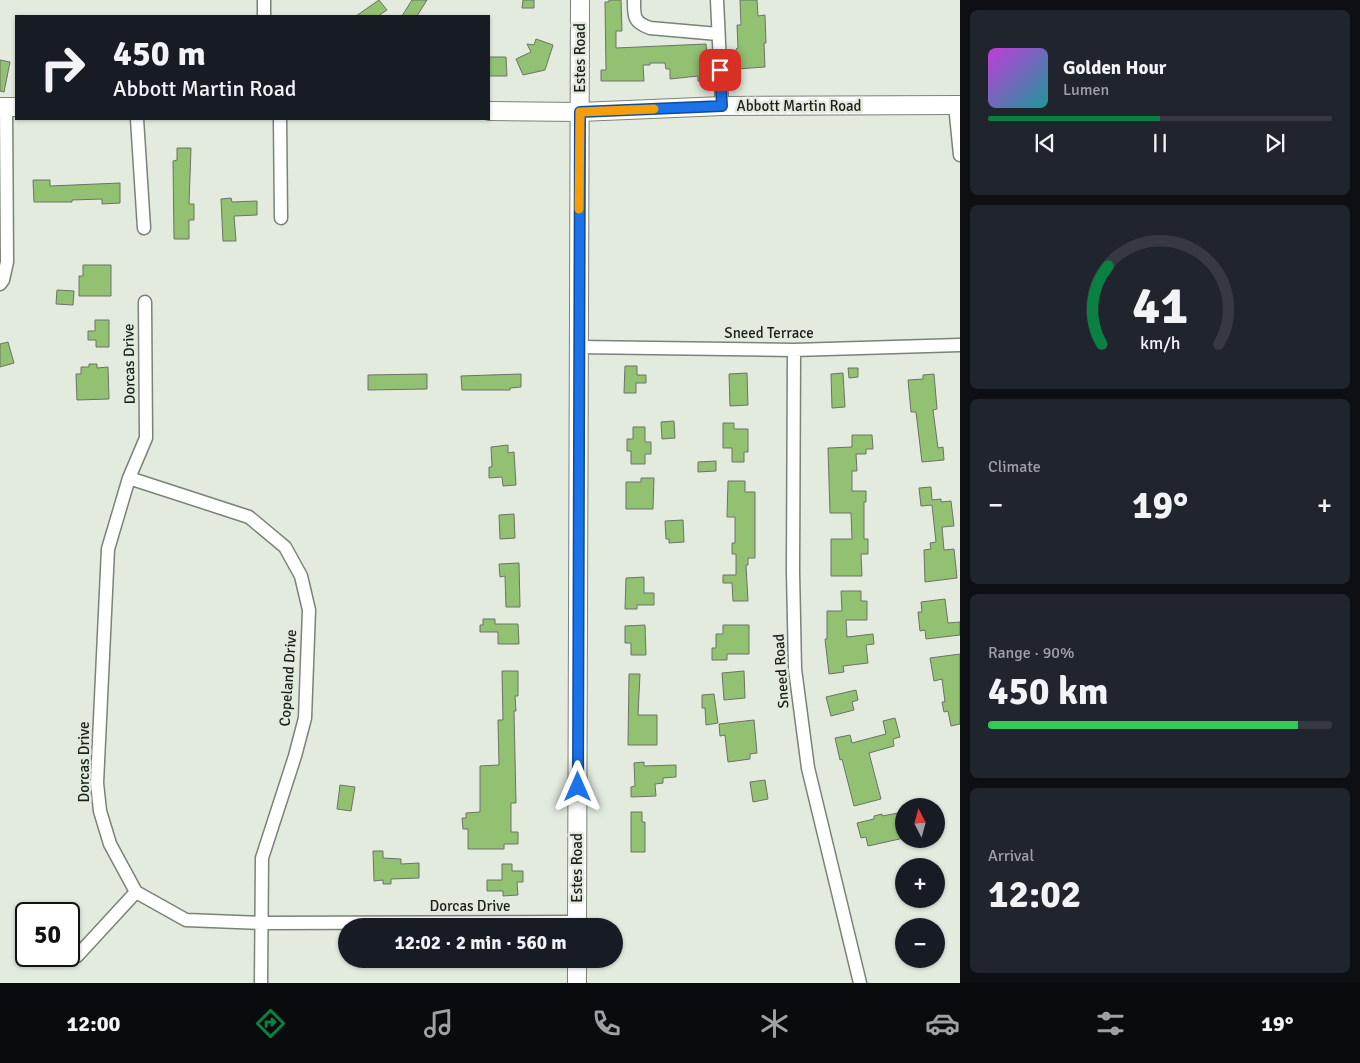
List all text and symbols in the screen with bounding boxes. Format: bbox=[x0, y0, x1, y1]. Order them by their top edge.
street label: Estes Road bbox=[571, 23, 589, 93]
text: 450 m bbox=[113, 32, 206, 75]
icon: right bbox=[30, 35, 95, 100]
pin bbox=[699, 49, 741, 91]
icon: arrive bbox=[706, 56, 734, 84]
text: Golden Hour bbox=[1063, 56, 1166, 80]
text: Abbott Martin Road bbox=[113, 75, 296, 102]
text: Lumen bbox=[1063, 80, 1109, 100]
street label: Abbott Martin Road bbox=[736, 97, 862, 115]
icon: previous bbox=[1031, 129, 1059, 157]
icon: pause bbox=[1146, 129, 1174, 157]
icon: next bbox=[1261, 129, 1289, 157]
text: 41 bbox=[1132, 274, 1188, 338]
street label: Dorcas Drive bbox=[119, 323, 139, 405]
street label: Sneed Terrace bbox=[724, 324, 814, 342]
text: km/h bbox=[1140, 332, 1180, 354]
text: Climate bbox=[988, 457, 1041, 477]
text: 19° bbox=[1132, 482, 1188, 529]
text: − bbox=[988, 488, 1003, 522]
text: + bbox=[1317, 488, 1332, 522]
street label: Copeland Drive bbox=[276, 629, 300, 727]
street label: Sneed Road bbox=[769, 633, 793, 709]
text: Range · 90% bbox=[988, 643, 1074, 663]
text: 450 km bbox=[988, 668, 1109, 715]
street label: Dorcas Drive bbox=[75, 722, 93, 802]
position arrow bbox=[551, 760, 603, 812]
north arrow bbox=[895, 798, 945, 848]
map controls bbox=[895, 798, 945, 968]
street label: Estes Road bbox=[568, 833, 586, 903]
text: Arrival bbox=[988, 846, 1034, 866]
button: + bbox=[895, 858, 945, 908]
text: 12:02 bbox=[988, 871, 1081, 918]
street label: Dorcas Drive bbox=[430, 897, 510, 915]
speed limit sign: 50 bbox=[15, 902, 80, 967]
button: − bbox=[895, 918, 945, 968]
text: 12:02 · 2 min · 560 m bbox=[394, 931, 567, 955]
icon: directions bbox=[253, 1006, 288, 1041]
icon: music bbox=[421, 1006, 456, 1041]
icon: phone bbox=[589, 1006, 624, 1041]
icon: climate bbox=[757, 1006, 792, 1041]
icon: car bbox=[925, 1006, 960, 1041]
icon: filters bbox=[1093, 1006, 1128, 1041]
text: 12:00 bbox=[66, 1010, 120, 1037]
text: 19° bbox=[1261, 1010, 1293, 1037]

